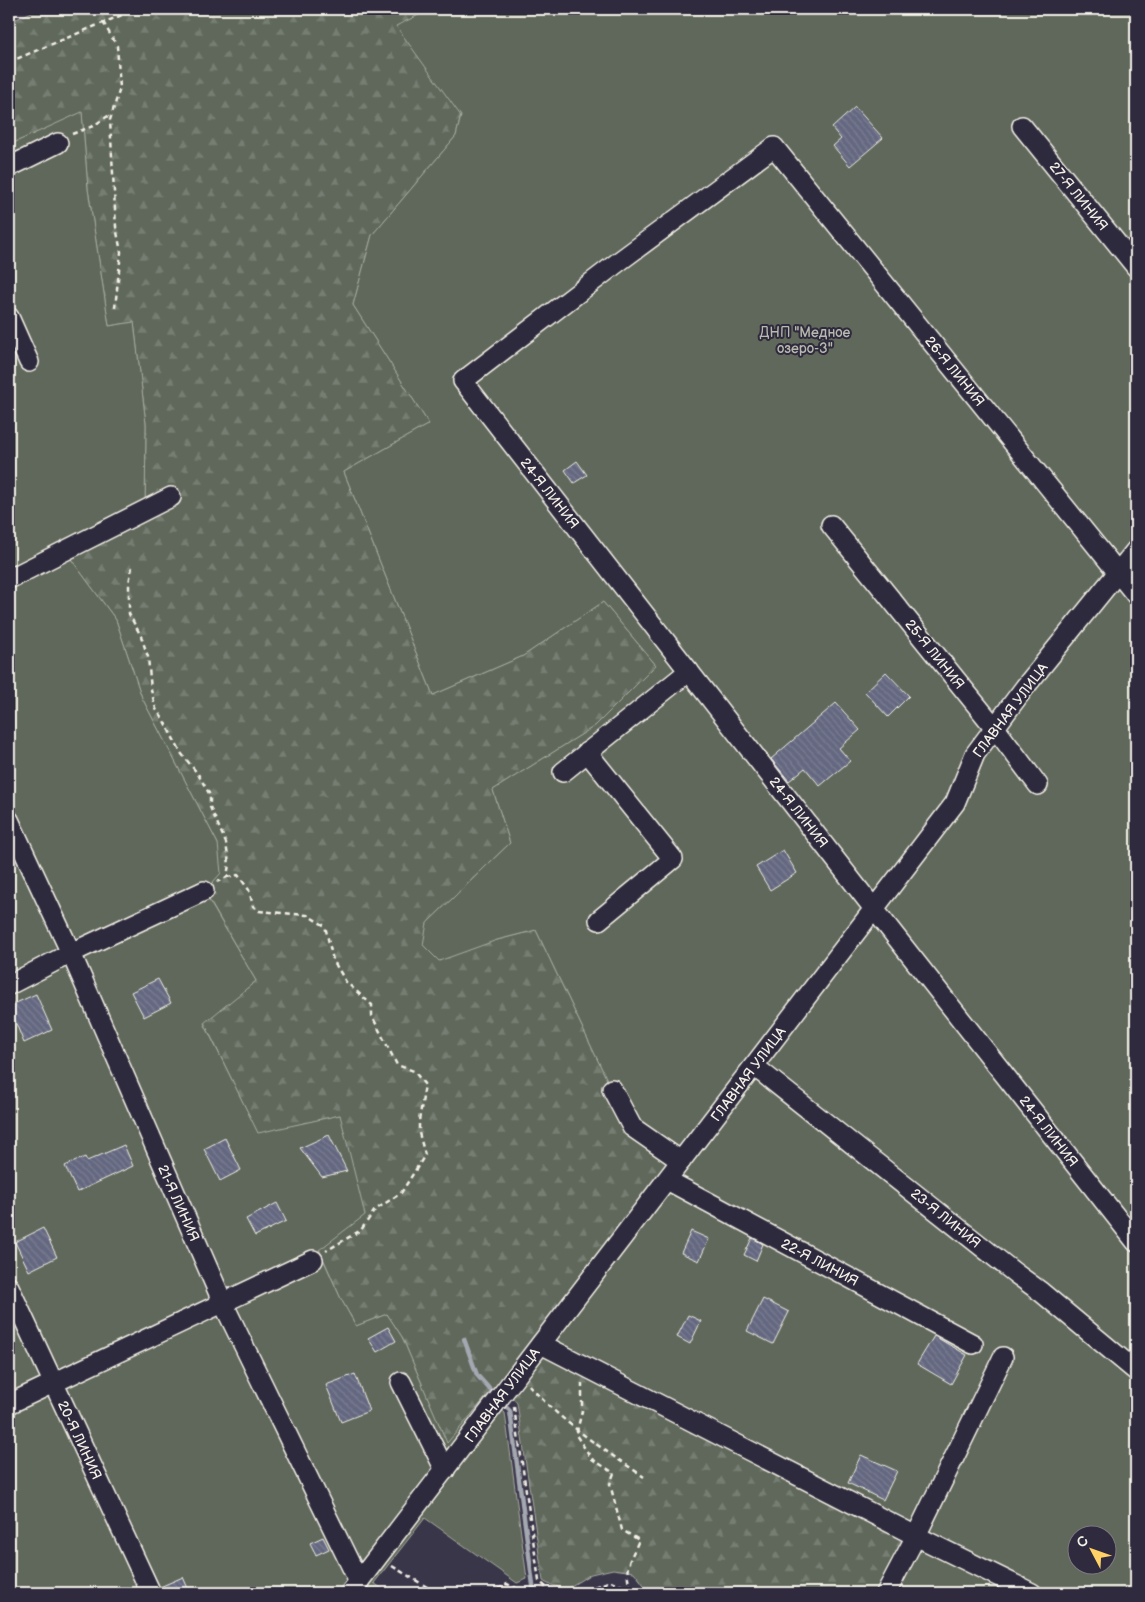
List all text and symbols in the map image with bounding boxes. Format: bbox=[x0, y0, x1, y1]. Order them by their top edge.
street label: 27-Я ЛИНИЯ bbox=[1046, 158, 1112, 234]
park label: ДНП "Медное озеро-3" bbox=[760, 324, 851, 357]
street label: 26-Я ЛИНИЯ bbox=[921, 333, 988, 410]
street label: 24-Я ЛИНИЯ bbox=[517, 455, 583, 532]
street label: 25-Я ЛИНИЯ bbox=[901, 616, 968, 693]
street label: ГЛАВНАЯ УЛИЦА bbox=[969, 659, 1052, 761]
street label: 24-Я ЛИНИЯ bbox=[766, 774, 832, 851]
street label: ГЛАВНАЯ УЛИЦА bbox=[707, 1023, 790, 1125]
street label: 24-Я ЛИНИЯ bbox=[1016, 1093, 1082, 1170]
street label: 21-Я ЛИНИЯ bbox=[154, 1162, 203, 1244]
street label: 23-Я ЛИНИЯ bbox=[907, 1185, 984, 1252]
street label: 22-Я ЛИНИЯ bbox=[778, 1235, 861, 1290]
street label: ГЛАВНАЯ УЛИЦА bbox=[461, 1344, 544, 1446]
street label: 20-Я ЛИНИЯ bbox=[54, 1398, 105, 1482]
north arrow bbox=[1068, 1524, 1118, 1574]
text: С bbox=[1073, 1532, 1092, 1551]

